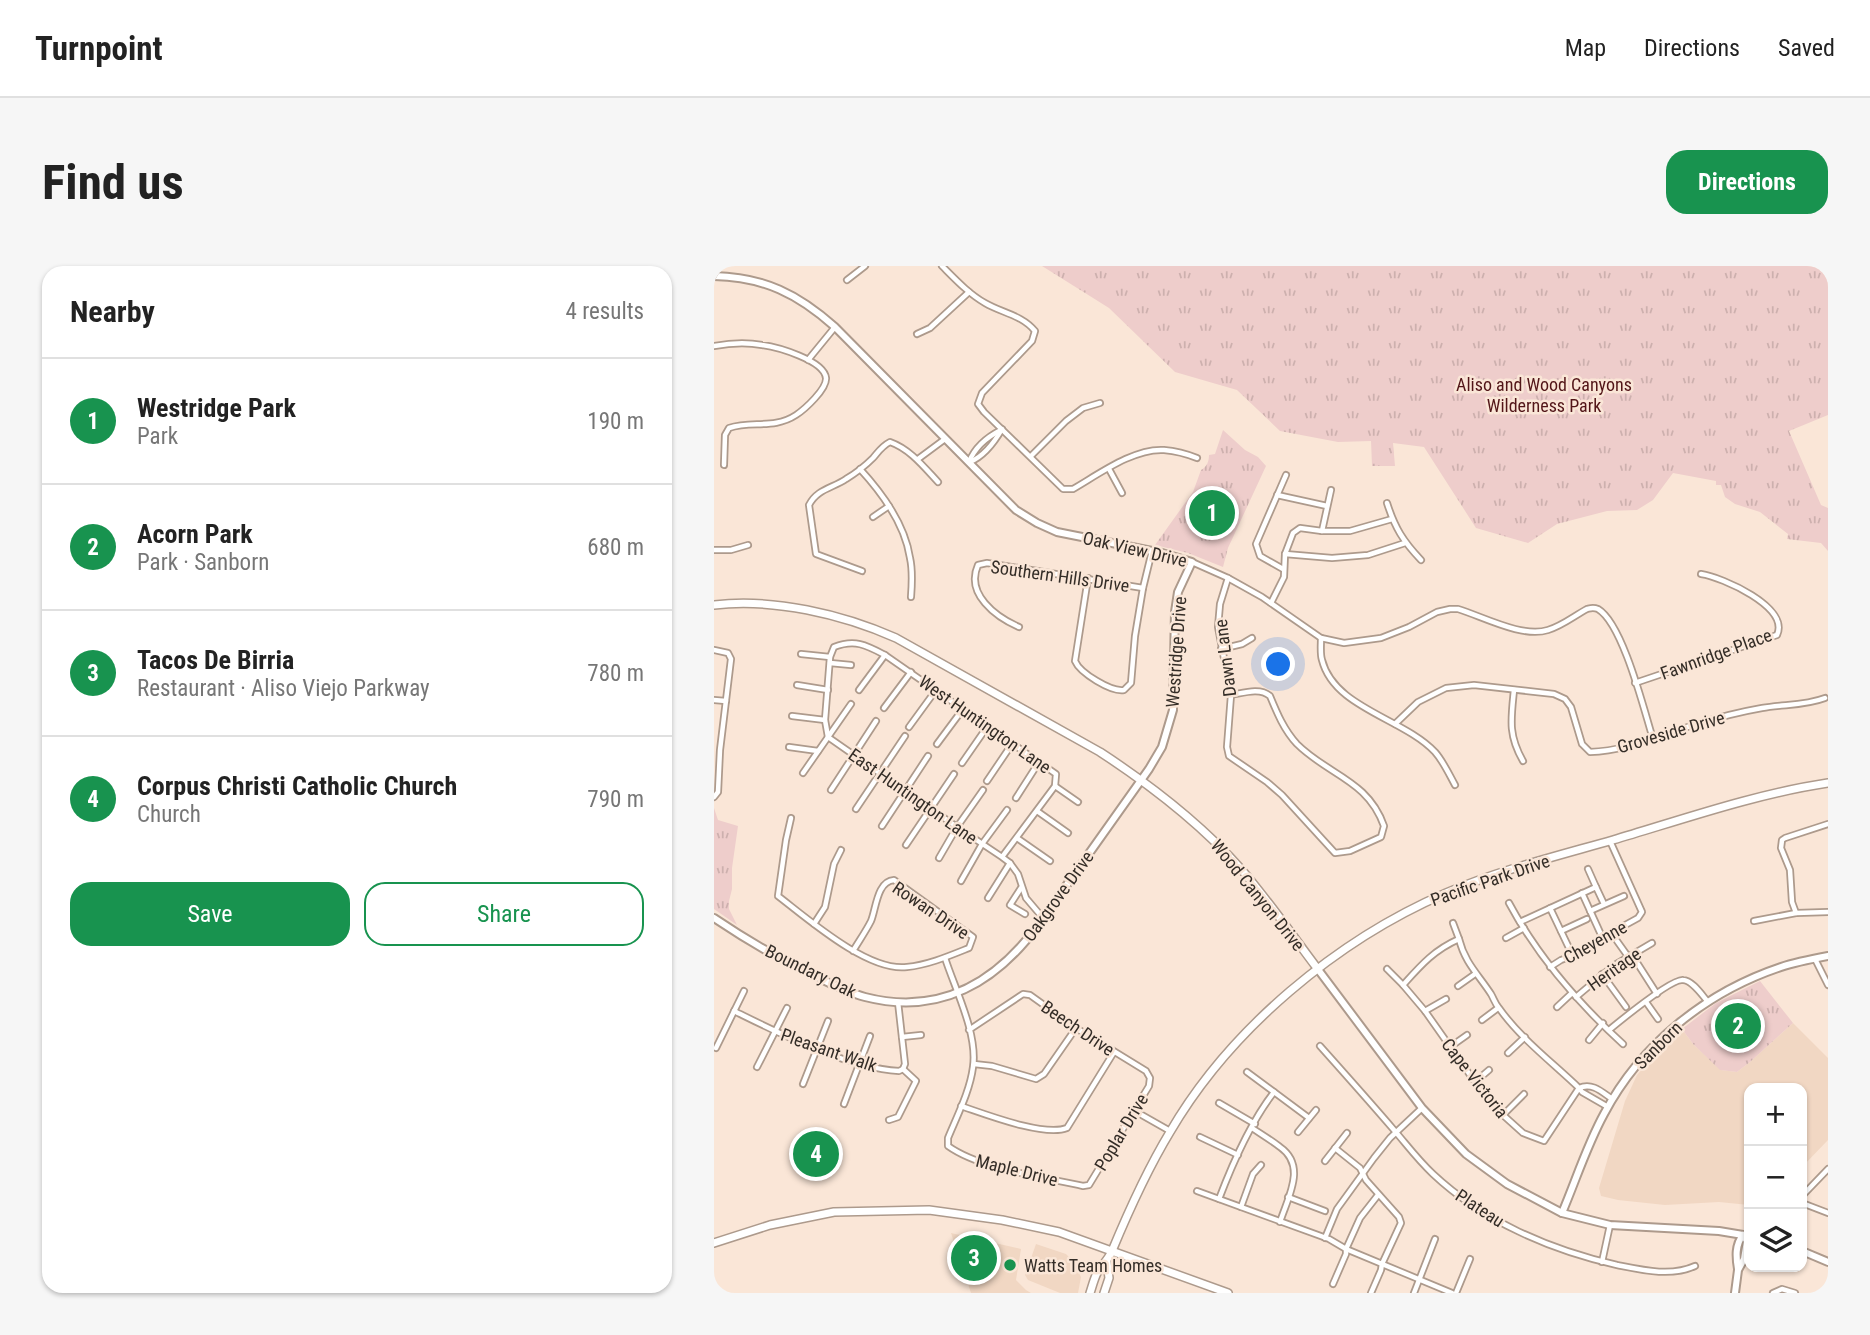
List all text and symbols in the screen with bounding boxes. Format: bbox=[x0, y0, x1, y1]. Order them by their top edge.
text: Turnpoint bbox=[35, 29, 163, 68]
text: Map bbox=[1565, 34, 1606, 62]
text: Directions bbox=[1644, 34, 1740, 62]
text: Saved bbox=[1778, 34, 1835, 62]
button: Directions bbox=[1666, 150, 1828, 214]
text: Find us bbox=[42, 154, 184, 211]
text: Nearby bbox=[70, 294, 155, 329]
text: 4 results bbox=[566, 298, 644, 325]
park label: Aliso and Wood Canyons Wilderness Park bbox=[1456, 374, 1632, 416]
text: Westridge Park bbox=[137, 393, 296, 423]
text: 1 bbox=[87, 408, 99, 435]
text: 190 m bbox=[587, 408, 644, 435]
text: Park bbox=[137, 423, 178, 450]
pin: 1 bbox=[1189, 487, 1235, 539]
text: Acorn Park bbox=[137, 519, 253, 549]
street label: Oak View Drive bbox=[1081, 527, 1189, 571]
text: 2 bbox=[87, 534, 99, 561]
text: 680 m bbox=[587, 534, 644, 561]
text: Park · Sanborn bbox=[137, 549, 269, 576]
street label: Southern Hills Drive bbox=[989, 556, 1131, 596]
street label: Westridge Drive bbox=[1162, 596, 1190, 708]
street label: Dawn Lane bbox=[1210, 618, 1240, 698]
street label: Fawnridge Place bbox=[1657, 624, 1775, 684]
text: Tacos De Birria bbox=[137, 645, 294, 675]
your location bbox=[1261, 647, 1295, 681]
text: 3 bbox=[87, 660, 99, 687]
text: 780 m bbox=[587, 660, 644, 687]
street label: West Huntington Lane bbox=[915, 670, 1055, 778]
text: Restaurant · Aliso Viejo Parkway bbox=[137, 675, 430, 702]
street label: Groveside Drive bbox=[1615, 707, 1727, 757]
street label: East Huntington Lane bbox=[845, 744, 981, 848]
text: Corpus Christi Catholic Church bbox=[137, 771, 457, 801]
text: 4 bbox=[87, 786, 99, 813]
text: 790 m bbox=[587, 786, 644, 813]
text: Church bbox=[137, 801, 201, 828]
street label: Wood Canyon Drive bbox=[1207, 835, 1309, 955]
street label: Oakgrove Drive bbox=[1018, 847, 1098, 945]
street label: Pacific Park Drive bbox=[1428, 850, 1552, 910]
street label: Rowan Drive bbox=[889, 877, 973, 943]
button: Save bbox=[70, 882, 350, 946]
button: Share bbox=[364, 882, 644, 946]
street label: Cheyenne bbox=[1560, 916, 1630, 968]
street label: Boundary Oak bbox=[762, 940, 860, 1002]
street label: Heritage bbox=[1583, 943, 1645, 995]
street label: Beech Drive bbox=[1037, 996, 1119, 1060]
pin: 2 bbox=[1715, 1000, 1761, 1052]
street label: Sanborn bbox=[1630, 1017, 1686, 1073]
street label: Pleasant Walk bbox=[778, 1024, 880, 1076]
street label: Cape Victoria bbox=[1437, 1034, 1513, 1122]
map controls bbox=[1744, 1083, 1807, 1272]
button: + bbox=[1744, 1083, 1807, 1146]
street label: Poplar Drive bbox=[1090, 1090, 1152, 1174]
pin: 4 bbox=[793, 1128, 839, 1180]
button: − bbox=[1744, 1146, 1807, 1209]
street label: Maple Drive bbox=[974, 1150, 1060, 1190]
street label: Plateau bbox=[1452, 1185, 1508, 1231]
button: layers bbox=[1744, 1209, 1807, 1272]
pin: 3 bbox=[951, 1232, 997, 1284]
place label: Watts Team Homes bbox=[1024, 1255, 1162, 1276]
marker: Watts Team Homes bbox=[1002, 1257, 1018, 1273]

